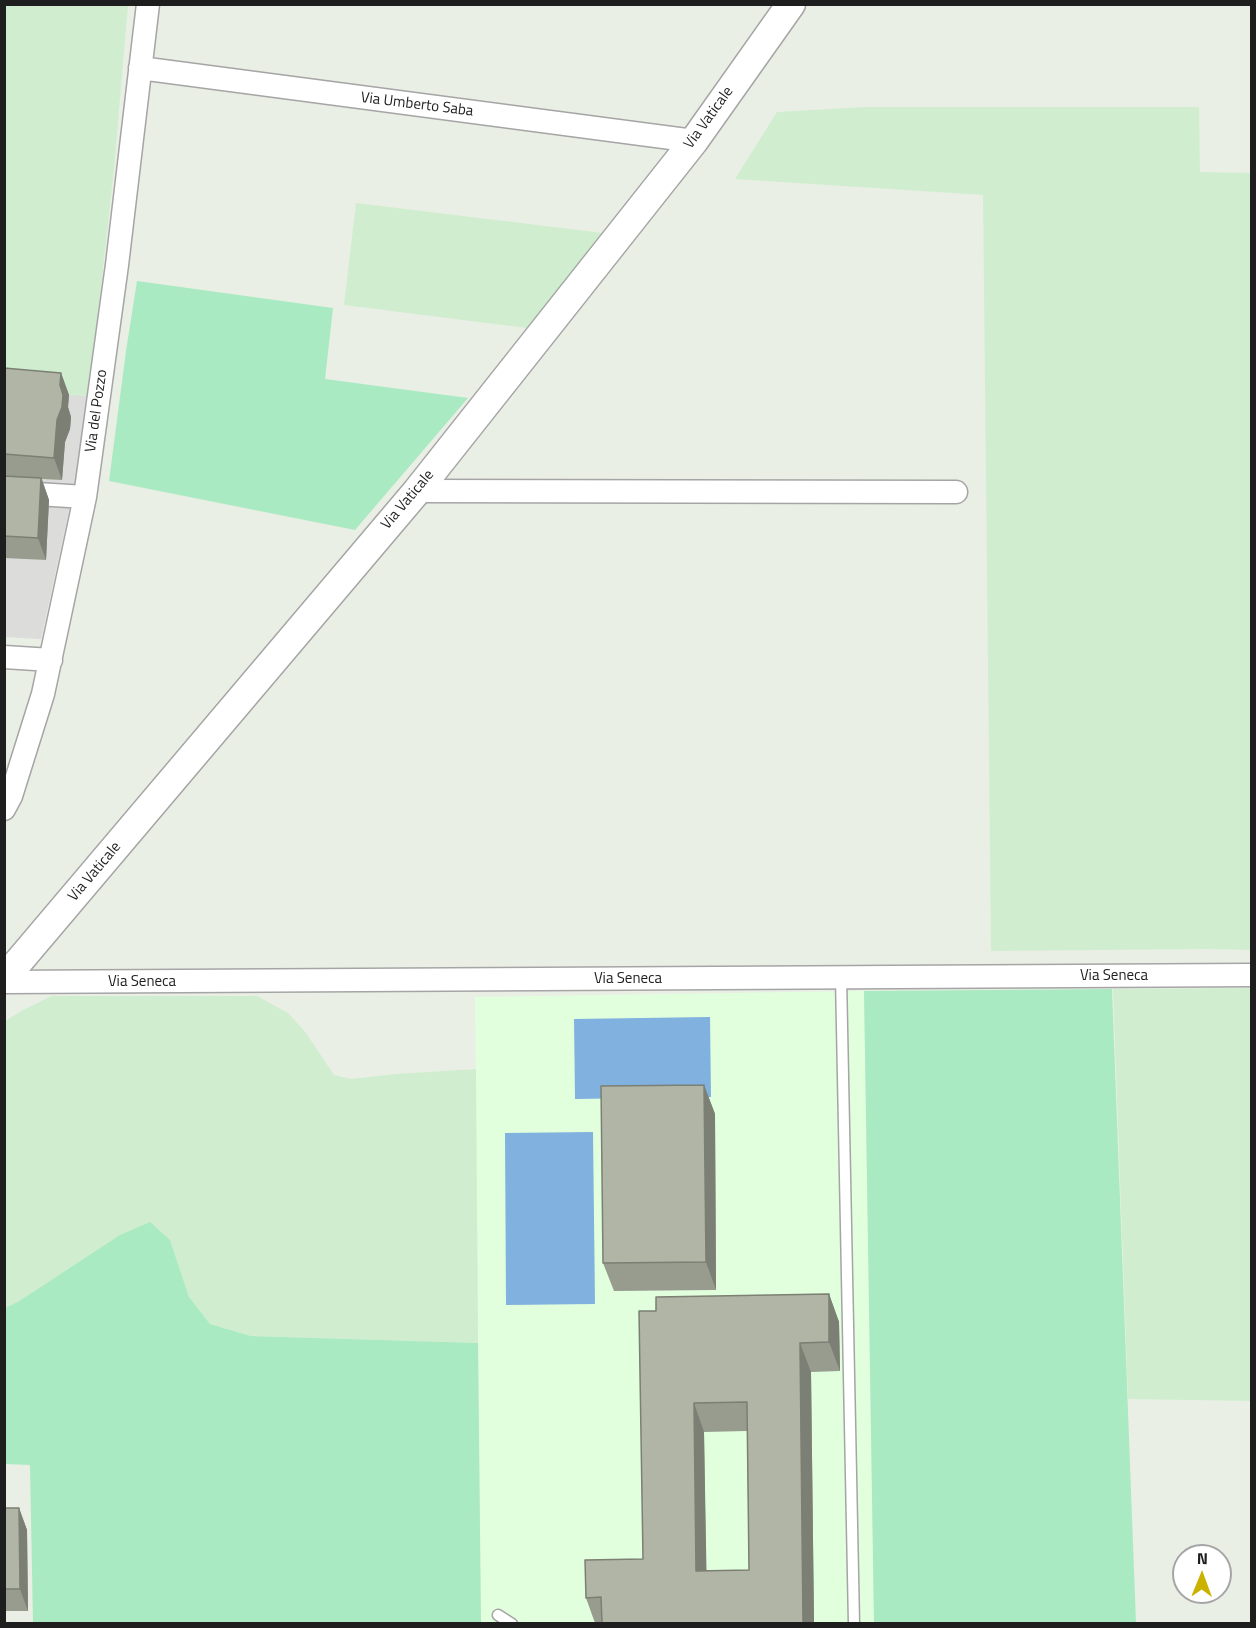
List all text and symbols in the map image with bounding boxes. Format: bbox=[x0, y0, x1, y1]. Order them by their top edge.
street label: Via Vaticale bbox=[680, 83, 738, 153]
street label: Via Umberto Saba bbox=[360, 89, 474, 121]
street label: Via del Pozzo bbox=[82, 368, 112, 454]
street label: Via Vaticale bbox=[378, 467, 438, 533]
street label: Via Vaticale bbox=[65, 839, 125, 905]
street label: Via Seneca bbox=[1080, 967, 1148, 985]
street label: Via Seneca bbox=[594, 970, 662, 988]
street label: Via Seneca bbox=[108, 973, 176, 991]
north arrow bbox=[1172, 1544, 1232, 1604]
text: N bbox=[1197, 1546, 1208, 1570]

